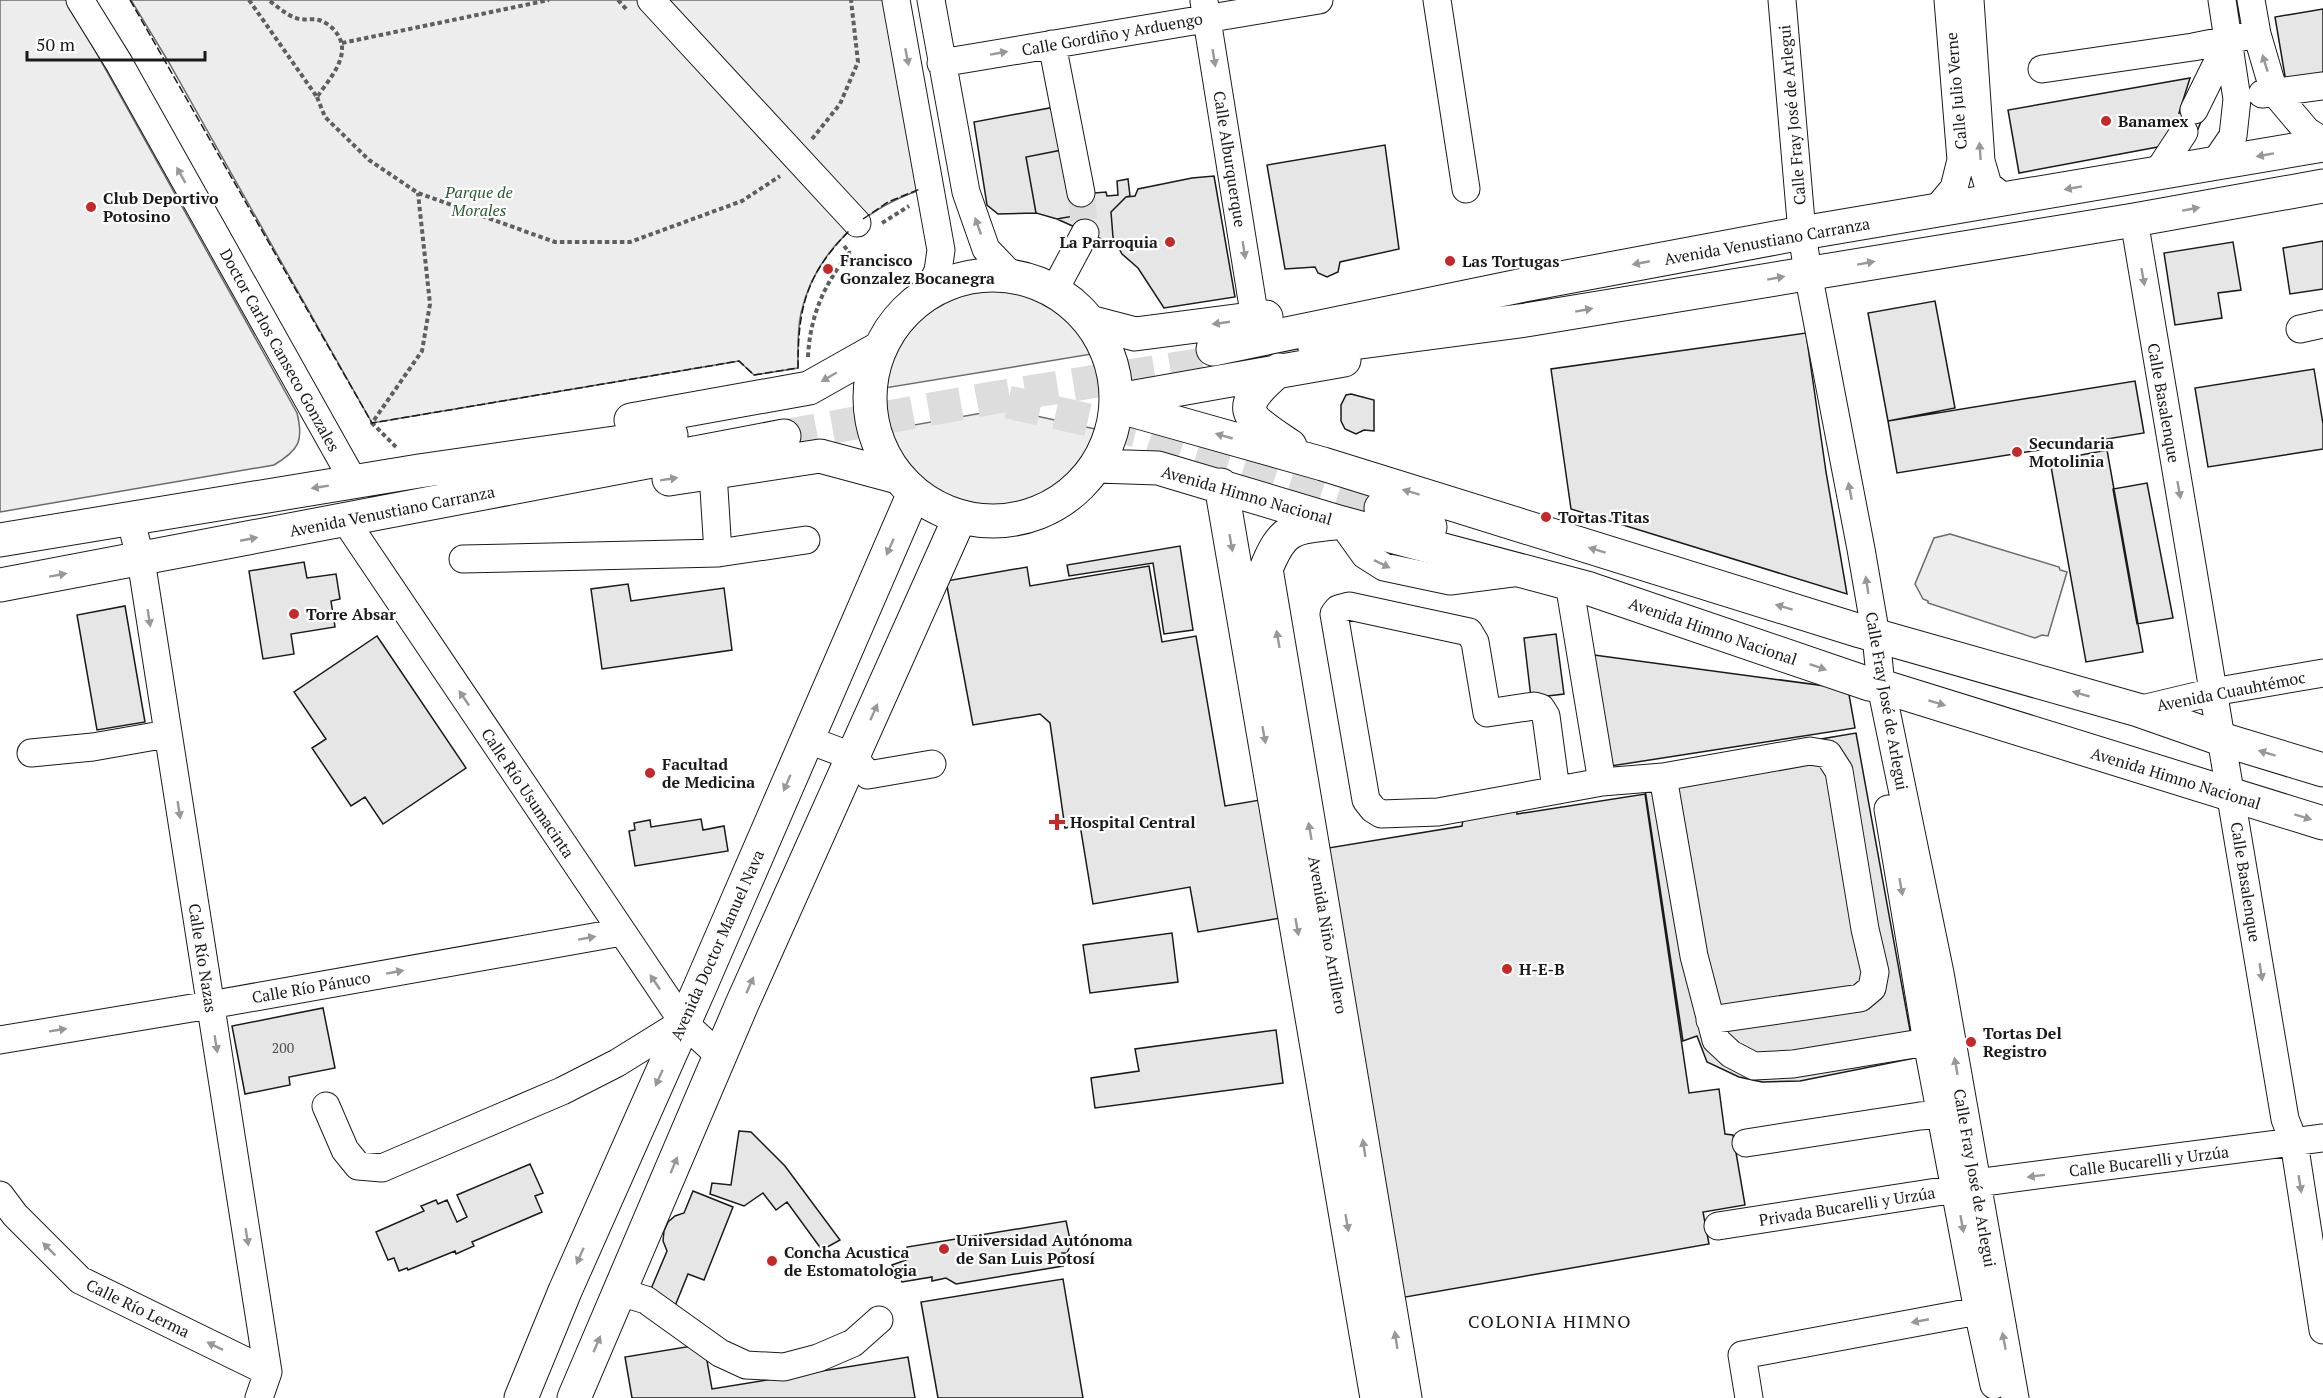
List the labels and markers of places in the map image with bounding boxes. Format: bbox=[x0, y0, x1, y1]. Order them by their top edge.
place label: Banamex bbox=[2118, 110, 2189, 132]
marker: Banamex bbox=[2099, 114, 2113, 128]
place label: Club Deportivo Potosino bbox=[103, 187, 219, 227]
marker: Club Deportivo Potosino bbox=[84, 200, 98, 214]
place label: La Parroquia bbox=[1059, 231, 1158, 253]
marker: La Parroquia bbox=[1163, 235, 1177, 249]
place label: Francisco Gonzalez Bocanegra bbox=[840, 249, 995, 289]
place label: Las Tortugas bbox=[1462, 250, 1560, 272]
marker: Las Tortugas bbox=[1443, 254, 1457, 268]
marker: Francisco Gonzalez Bocanegra bbox=[821, 262, 835, 276]
place label: Secundaria Motolinia bbox=[2029, 432, 2114, 472]
marker: Secundaria Motolinia bbox=[2010, 445, 2024, 459]
place label: Tortas Titas bbox=[1558, 506, 1650, 528]
marker: Tortas Titas bbox=[1539, 510, 1553, 524]
place label: Torre Absar bbox=[306, 603, 396, 625]
marker: Torre Absar bbox=[287, 607, 301, 621]
place label: Facultad de Medicina bbox=[662, 753, 755, 793]
marker: Facultad de Medicina bbox=[643, 766, 657, 780]
place label: Hospital Central bbox=[1070, 811, 1196, 833]
marker: Hospital Central bbox=[1048, 813, 1066, 831]
place label: H-E-B bbox=[1519, 958, 1565, 980]
marker: H-E-B bbox=[1500, 962, 1514, 976]
place label: Tortas Del Registro bbox=[1983, 1022, 2062, 1062]
marker: Tortas Del Registro bbox=[1964, 1035, 1978, 1049]
place label: Universidad Autónoma de San Luis Potosí bbox=[956, 1229, 1133, 1269]
place label: Concha Acustica de Estomatologia bbox=[784, 1241, 917, 1281]
marker: Universidad Autónoma de San Luis Potosí bbox=[937, 1242, 951, 1256]
marker: Concha Acustica de Estomatologia bbox=[765, 1254, 779, 1268]

